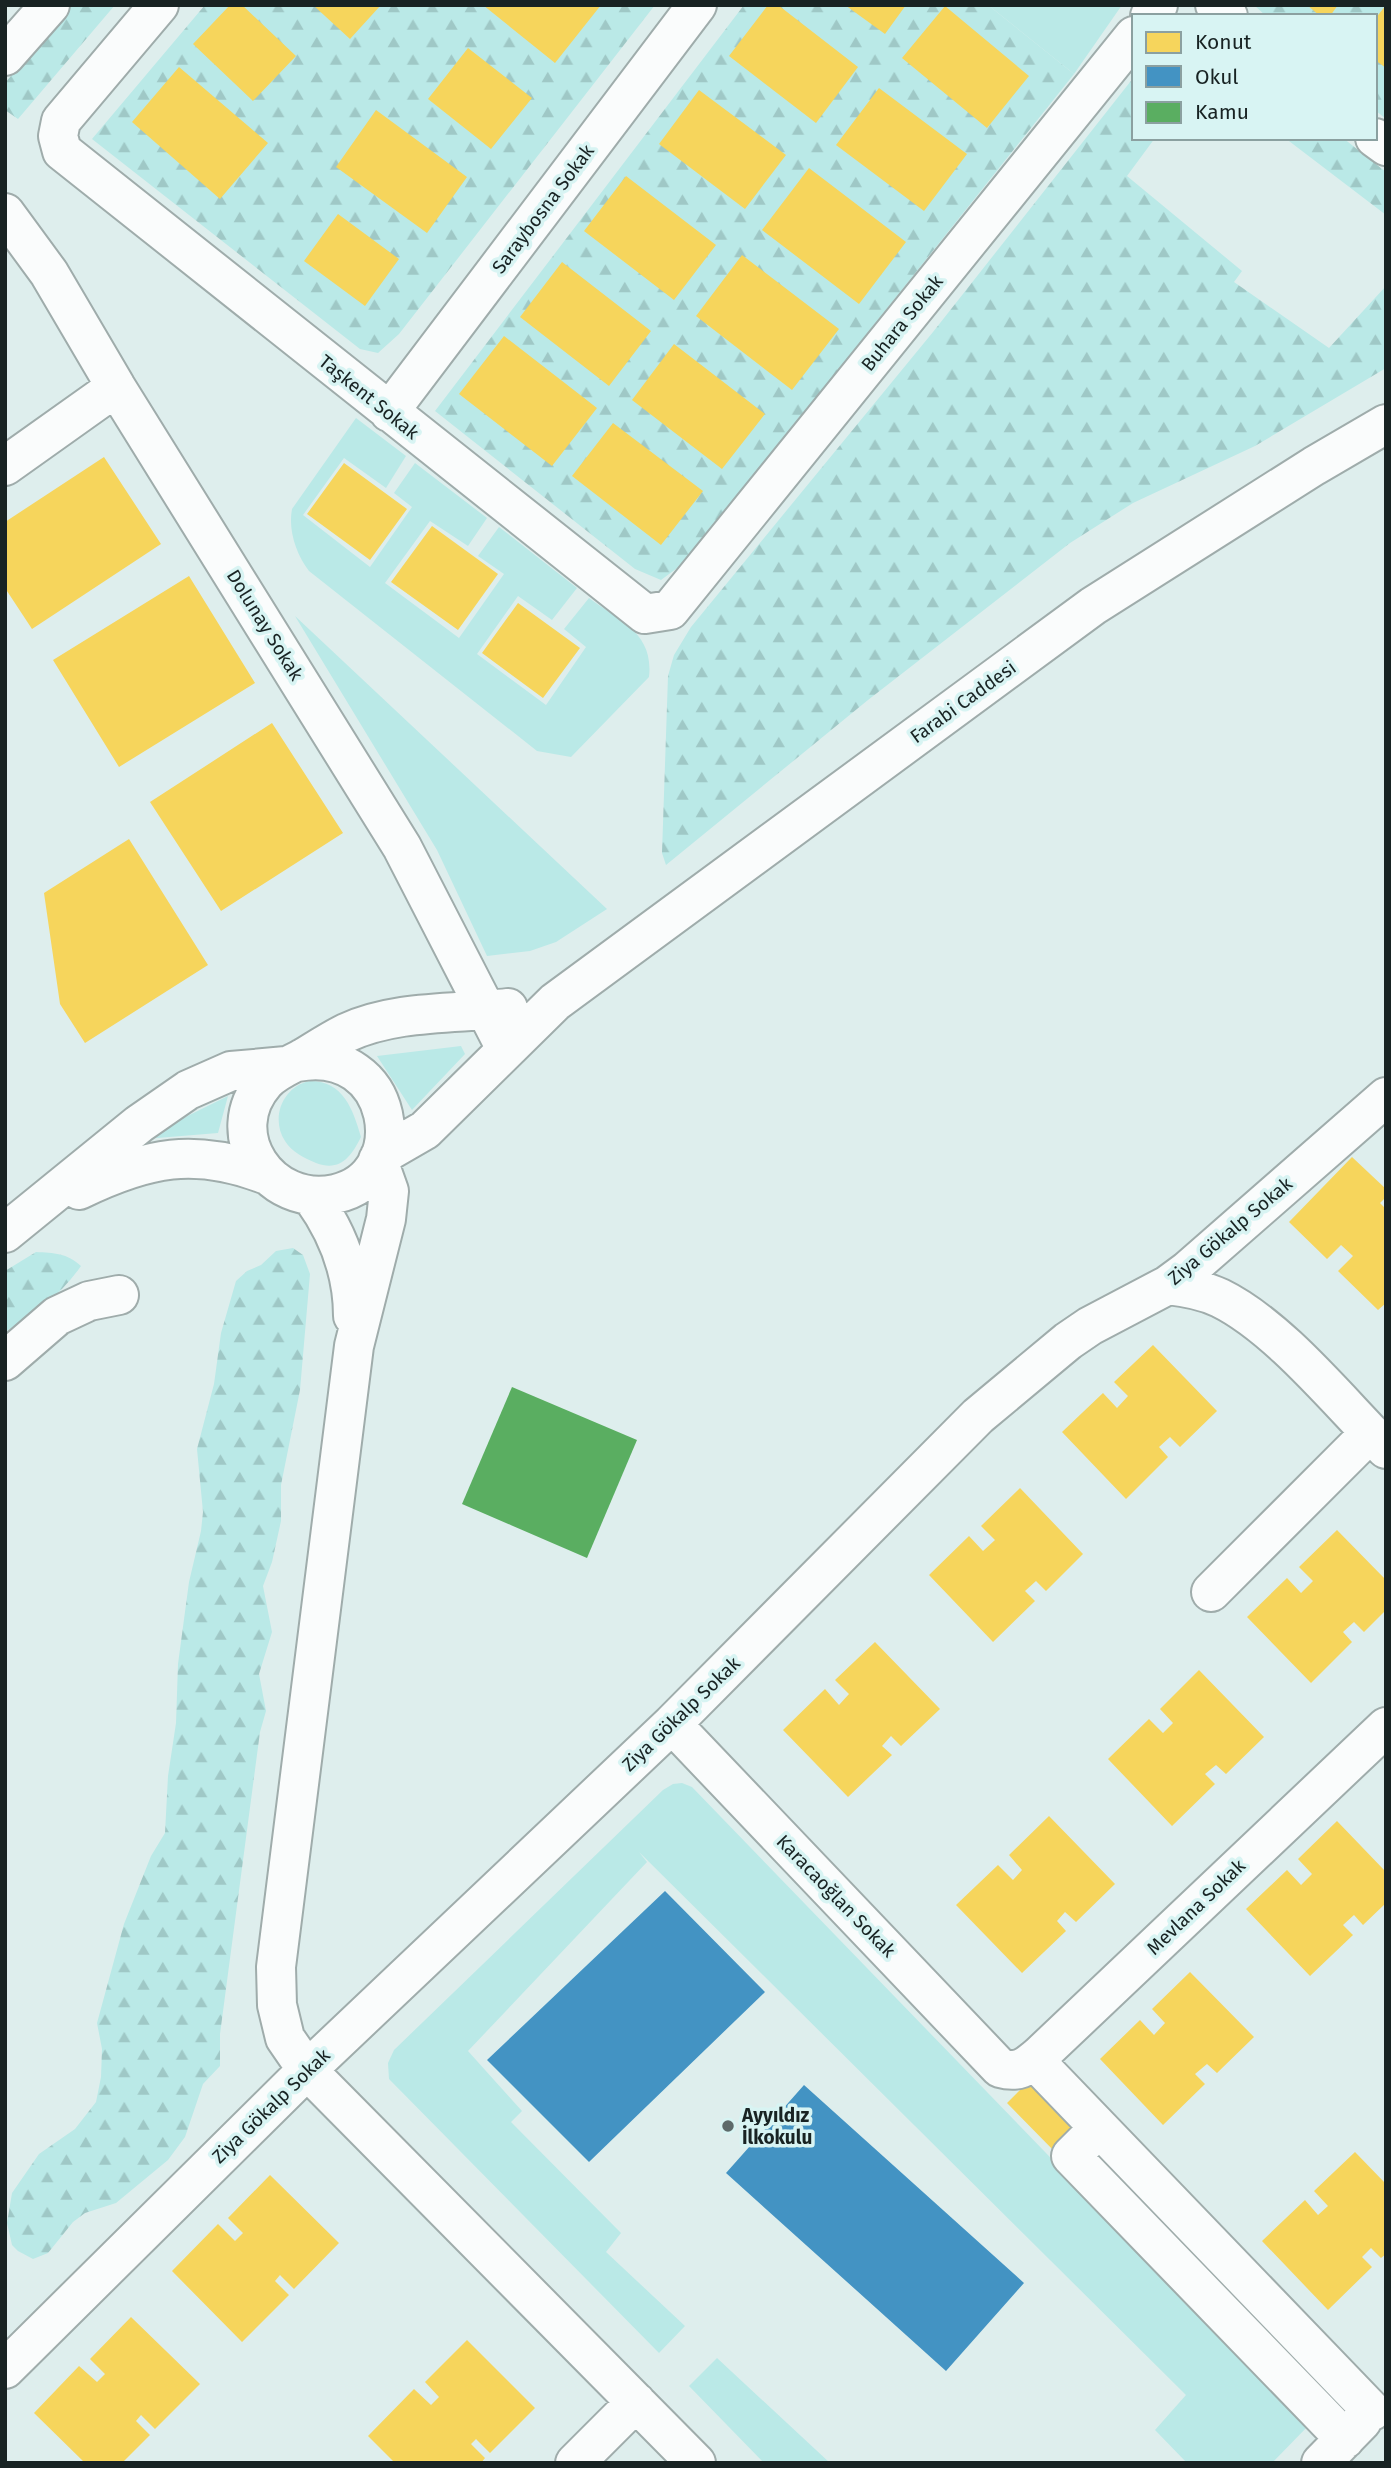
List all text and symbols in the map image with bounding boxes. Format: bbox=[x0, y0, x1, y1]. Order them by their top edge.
legend bbox=[1132, 14, 1377, 140]
text: Konut bbox=[1195, 29, 1252, 55]
text: Okul bbox=[1195, 64, 1239, 90]
text: Kamu bbox=[1195, 99, 1249, 125]
street label: Saraybosna Sokak bbox=[487, 140, 599, 278]
street label: Buhara Sokak bbox=[856, 270, 948, 376]
street label: Taşkent Sokak bbox=[314, 350, 424, 444]
street label: Dolunay Sokak bbox=[222, 565, 308, 685]
street label: Farabi Caddesi bbox=[906, 656, 1020, 748]
street label: Ziya Gökalp Sokak bbox=[1163, 1172, 1297, 1290]
street label: Ziya Gökalp Sokak bbox=[617, 1652, 745, 1776]
street label: Karacaoğlan Sokak bbox=[772, 1830, 901, 1962]
street label: Mevlana Sokak bbox=[1142, 1854, 1250, 1960]
street label: Ziya Gökalp Sokak bbox=[207, 2044, 335, 2168]
place label: Ayyıldız İlkokulu bbox=[741, 2104, 812, 2149]
marker: Ayyıldız İlkokulu bbox=[720, 2118, 736, 2134]

